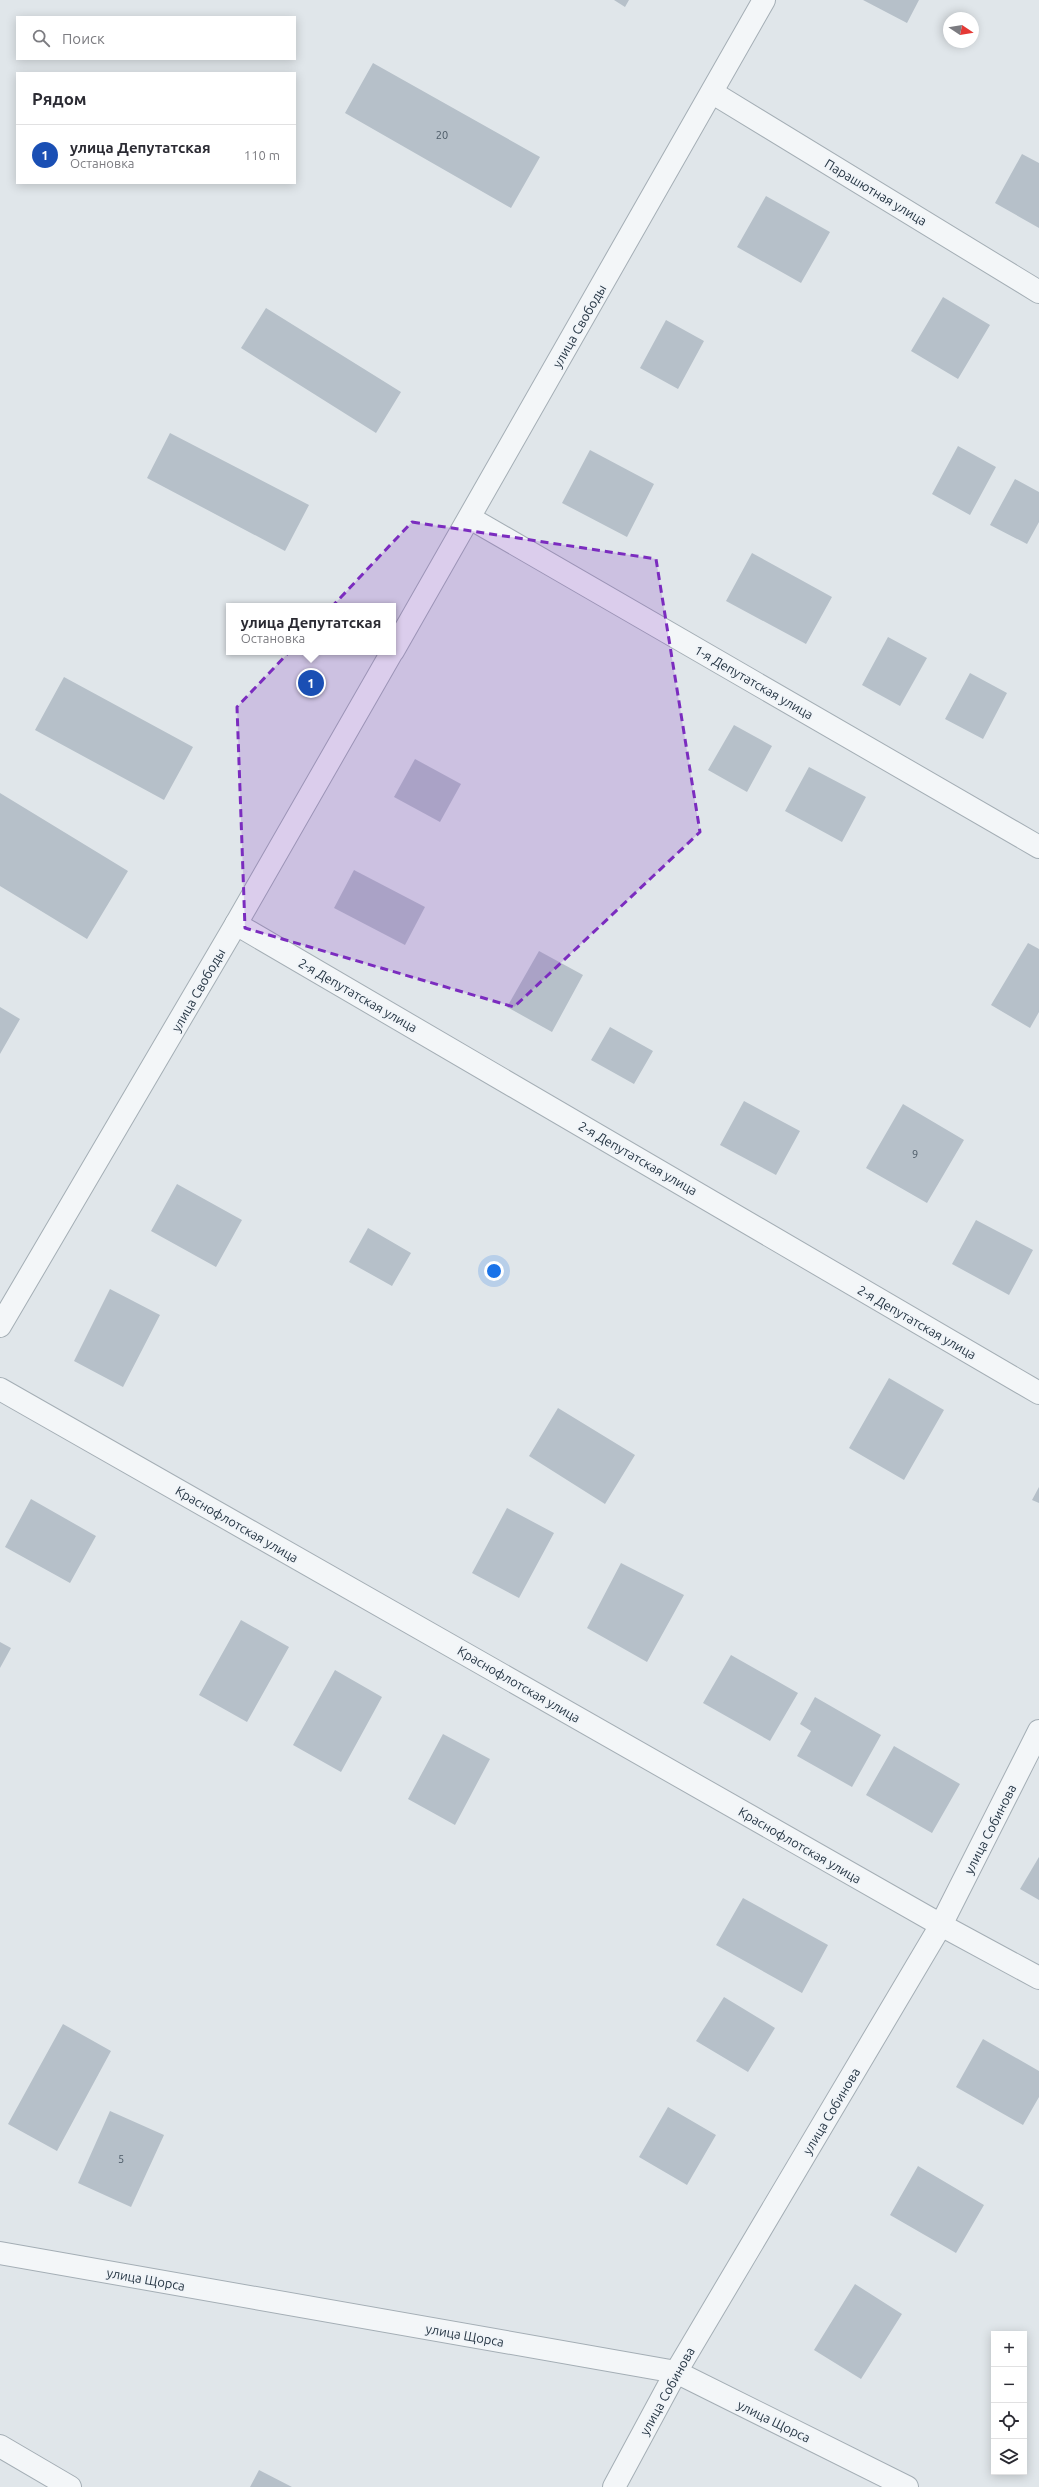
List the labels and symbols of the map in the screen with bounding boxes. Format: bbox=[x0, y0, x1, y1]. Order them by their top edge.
north arrow bbox=[943, 12, 979, 48]
house number: 20 bbox=[436, 129, 448, 141]
street label: Парашютная улица bbox=[823, 156, 929, 228]
street label: улица Свободы bbox=[549, 282, 609, 370]
street label: 1-я Депутатская улица bbox=[692, 642, 816, 722]
pin: 1 bbox=[298, 668, 324, 698]
street label: улица Свободы bbox=[168, 946, 228, 1034]
street label: 2-я Депутатская улица bbox=[296, 955, 420, 1035]
street label: 2-я Депутатская улица bbox=[576, 1118, 700, 1198]
house number: 9 bbox=[912, 1148, 918, 1160]
your location bbox=[484, 1261, 504, 1281]
street label: 2-я Депутатская улица bbox=[855, 1282, 979, 1362]
street label: Краснофлотская улица bbox=[173, 1483, 301, 1565]
street label: Краснофлотская улица bbox=[455, 1643, 583, 1725]
street label: улица Собинова bbox=[961, 1782, 1019, 1876]
street label: Краснофлотская улица bbox=[736, 1804, 864, 1886]
street label: улица Собинова bbox=[800, 2065, 862, 2157]
house number: 5 bbox=[118, 2153, 124, 2165]
street label: улица Щорса bbox=[106, 2265, 186, 2293]
street label: улица Щорса bbox=[425, 2321, 505, 2349]
street label: улица Собинова bbox=[637, 2345, 697, 2437]
street label: улица Щорса bbox=[735, 2397, 813, 2445]

